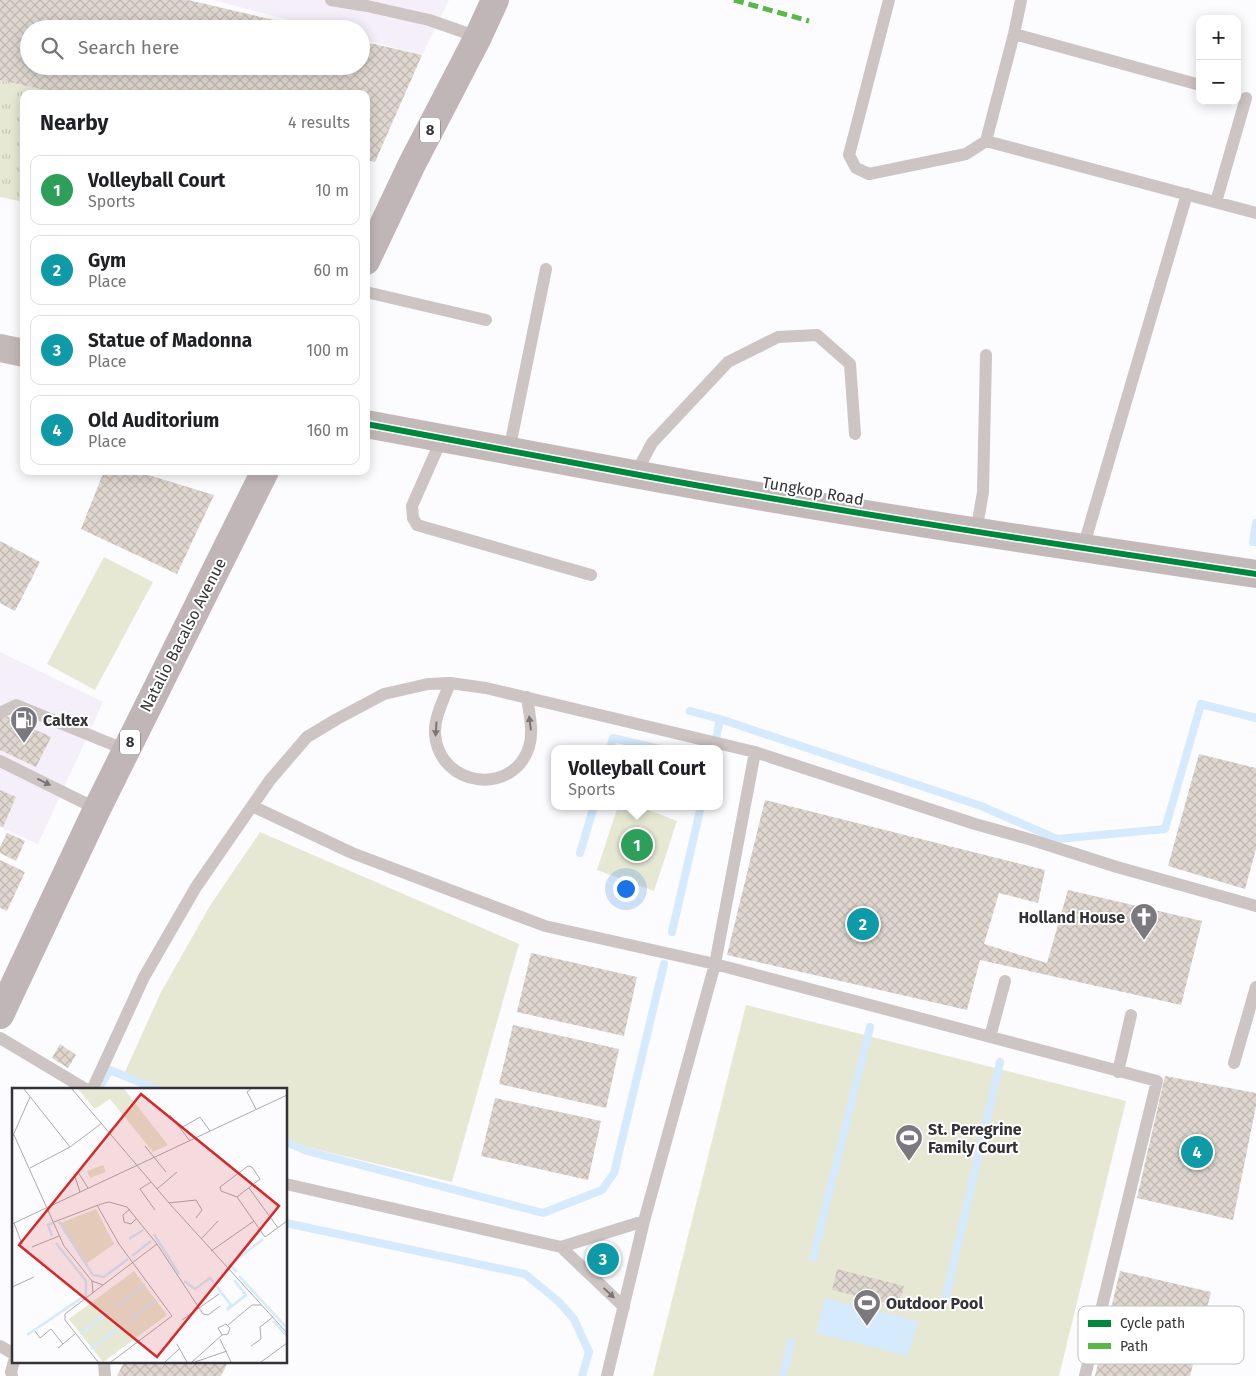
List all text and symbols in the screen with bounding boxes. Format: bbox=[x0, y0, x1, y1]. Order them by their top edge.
map controls bbox=[1196, 15, 1241, 105]
button: + bbox=[1196, 15, 1241, 60]
search box bbox=[20, 20, 370, 75]
icon: search bbox=[38, 34, 66, 62]
text: Search here bbox=[78, 36, 179, 59]
button: − bbox=[1196, 60, 1241, 105]
text: Nearby bbox=[40, 110, 108, 136]
text: 4 results bbox=[288, 113, 350, 132]
road number: 8 bbox=[420, 118, 440, 142]
text: Volleyball Court bbox=[88, 169, 225, 192]
text: 1 bbox=[53, 181, 61, 200]
text: 10 m bbox=[315, 181, 349, 200]
text: Sports bbox=[88, 192, 135, 211]
text: Gym bbox=[88, 249, 126, 272]
text: 2 bbox=[53, 261, 61, 280]
text: 60 m bbox=[314, 261, 349, 280]
text: Place bbox=[88, 272, 127, 291]
text: Statue of Madonna bbox=[88, 329, 252, 352]
text: 3 bbox=[53, 341, 61, 360]
text: 100 m bbox=[306, 341, 349, 360]
text: Place bbox=[88, 352, 127, 371]
text: Old Auditorium bbox=[88, 409, 219, 432]
text: 4 bbox=[52, 421, 62, 440]
text: 160 m bbox=[307, 421, 349, 440]
text: Place bbox=[88, 432, 127, 451]
street label: Tungkop Road bbox=[761, 473, 865, 509]
street label: Natalio Bacalso Avenue bbox=[136, 555, 230, 715]
fuel station icon: Caltex bbox=[9, 705, 39, 744]
place label: Caltex bbox=[43, 711, 89, 730]
one-way arrow bbox=[526, 715, 534, 731]
one-way arrow bbox=[432, 722, 440, 738]
road number: 8 bbox=[120, 730, 140, 754]
popup bbox=[551, 745, 723, 810]
text: Volleyball Court bbox=[568, 757, 706, 780]
one-way arrow bbox=[36, 778, 51, 786]
text: Sports bbox=[568, 780, 615, 799]
pin: 1 bbox=[621, 826, 653, 864]
your location bbox=[613, 876, 639, 902]
church icon: Holland House bbox=[1129, 902, 1159, 941]
pin: 2 bbox=[847, 905, 879, 943]
place label: Holland House bbox=[1018, 908, 1125, 927]
inset map bbox=[12, 1088, 288, 1364]
place label: St. Peregrine Family Court bbox=[928, 1120, 1022, 1157]
sports icon: St. Peregrine Family Court bbox=[894, 1123, 924, 1162]
pin: 4 bbox=[1181, 1133, 1213, 1171]
pin: 3 bbox=[587, 1240, 619, 1278]
one-way arrow bbox=[603, 1287, 615, 1299]
sports icon: Outdoor Pool bbox=[852, 1288, 882, 1327]
place label: Outdoor Pool bbox=[886, 1294, 983, 1313]
legend bbox=[1078, 1306, 1244, 1364]
text: Cycle path bbox=[1120, 1315, 1185, 1332]
text: Path bbox=[1120, 1338, 1148, 1355]

